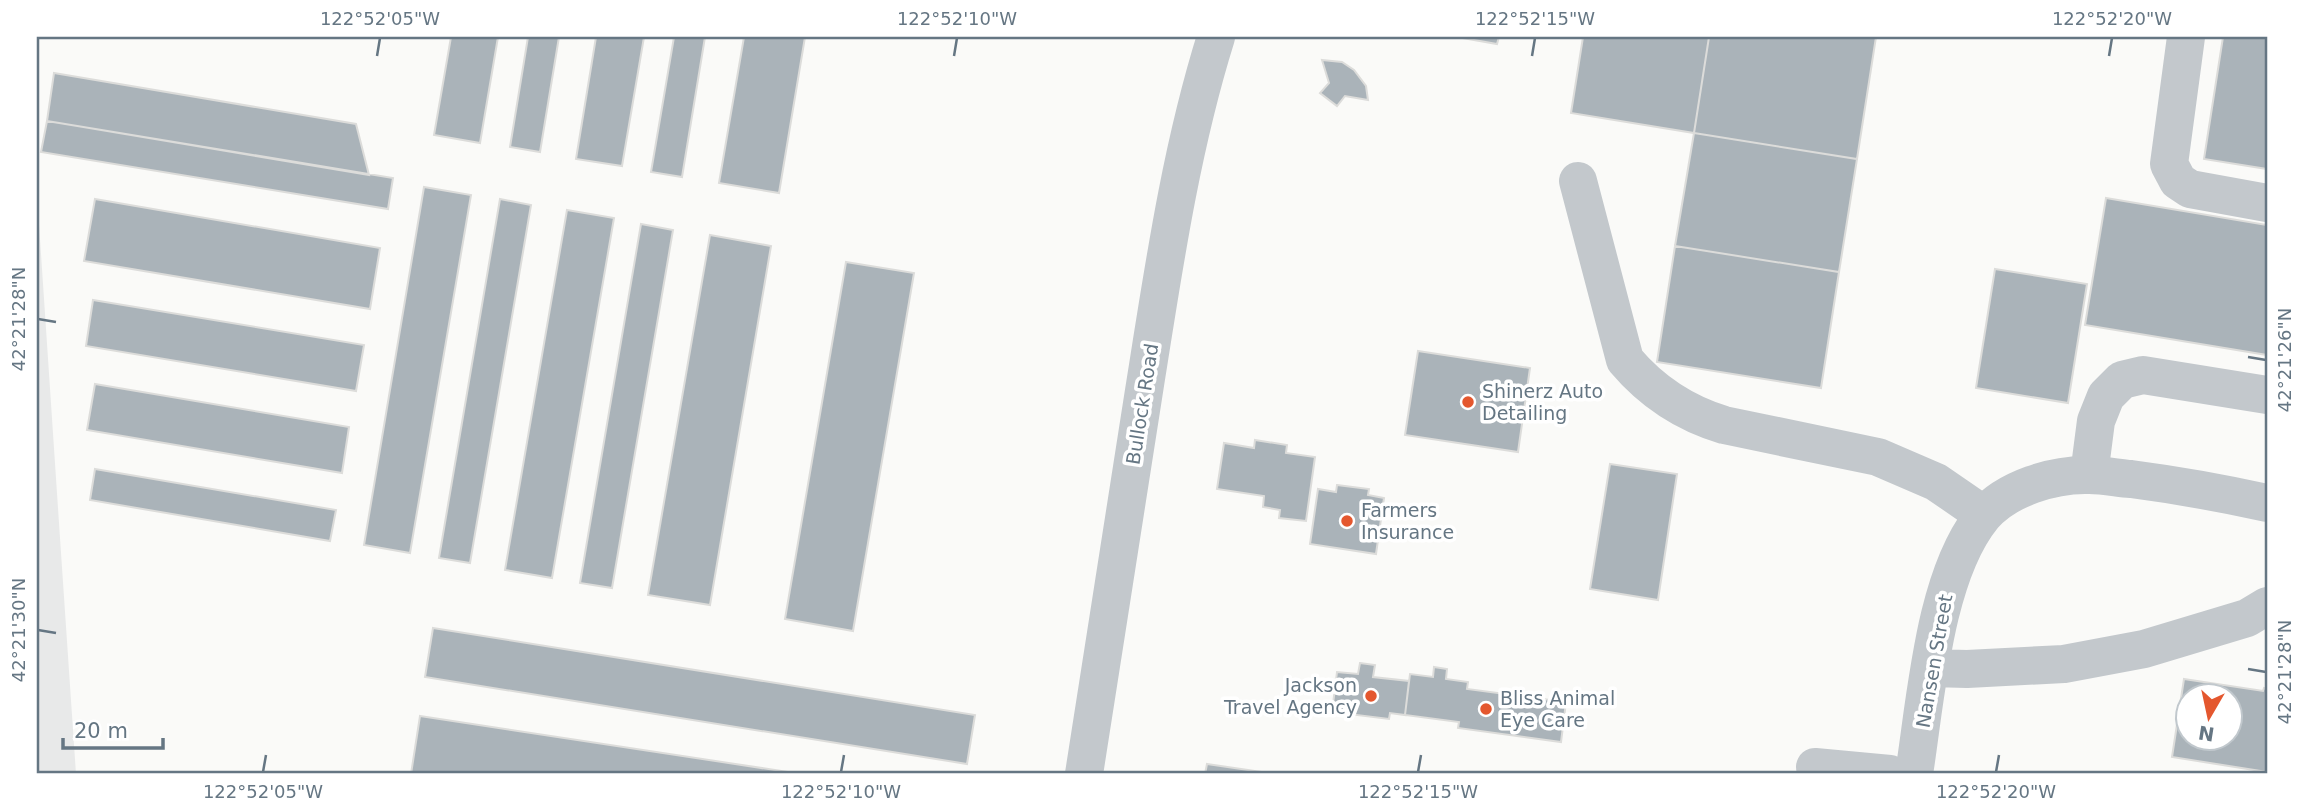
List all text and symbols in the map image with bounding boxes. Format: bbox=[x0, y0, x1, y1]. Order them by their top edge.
text: 122°52'05"W bbox=[320, 8, 440, 29]
text: 122°52'10"W bbox=[897, 8, 1017, 29]
text: 122°52'15"W bbox=[1475, 8, 1595, 29]
text: 122°52'20"W bbox=[2052, 8, 2172, 29]
text: 42°21'28"N bbox=[8, 267, 29, 371]
text: 42°21'26"N bbox=[2274, 308, 2295, 412]
street label: Bullock Road bbox=[1122, 342, 1162, 466]
place label: Shinerz Auto Detailing bbox=[1482, 380, 1603, 424]
marker: Shinerz Auto Detailing bbox=[1460, 394, 1476, 410]
place label: Farmers Insurance bbox=[1361, 499, 1454, 543]
marker: Farmers Insurance bbox=[1339, 513, 1355, 529]
text: 42°21'30"N bbox=[8, 578, 29, 682]
street label: Nansen Street bbox=[1911, 592, 1957, 730]
text: 42°21'28"N bbox=[2274, 620, 2295, 724]
place label: Jackson Travel Agency bbox=[1223, 674, 1357, 718]
north arrow bbox=[2174, 682, 2244, 752]
place label: Bliss Animal Eye Care bbox=[1500, 687, 1615, 731]
marker: Jackson Travel Agency bbox=[1363, 688, 1379, 704]
marker: Bliss Animal Eye Care bbox=[1478, 701, 1494, 717]
scale bar bbox=[63, 706, 163, 750]
text: 20 m bbox=[74, 719, 128, 743]
text: N bbox=[2197, 722, 2216, 746]
text: 122°52'05"W bbox=[203, 781, 323, 802]
text: 122°52'10"W bbox=[781, 781, 901, 802]
text: 122°52'15"W bbox=[1358, 781, 1478, 802]
text: 122°52'20"W bbox=[1936, 781, 2056, 802]

